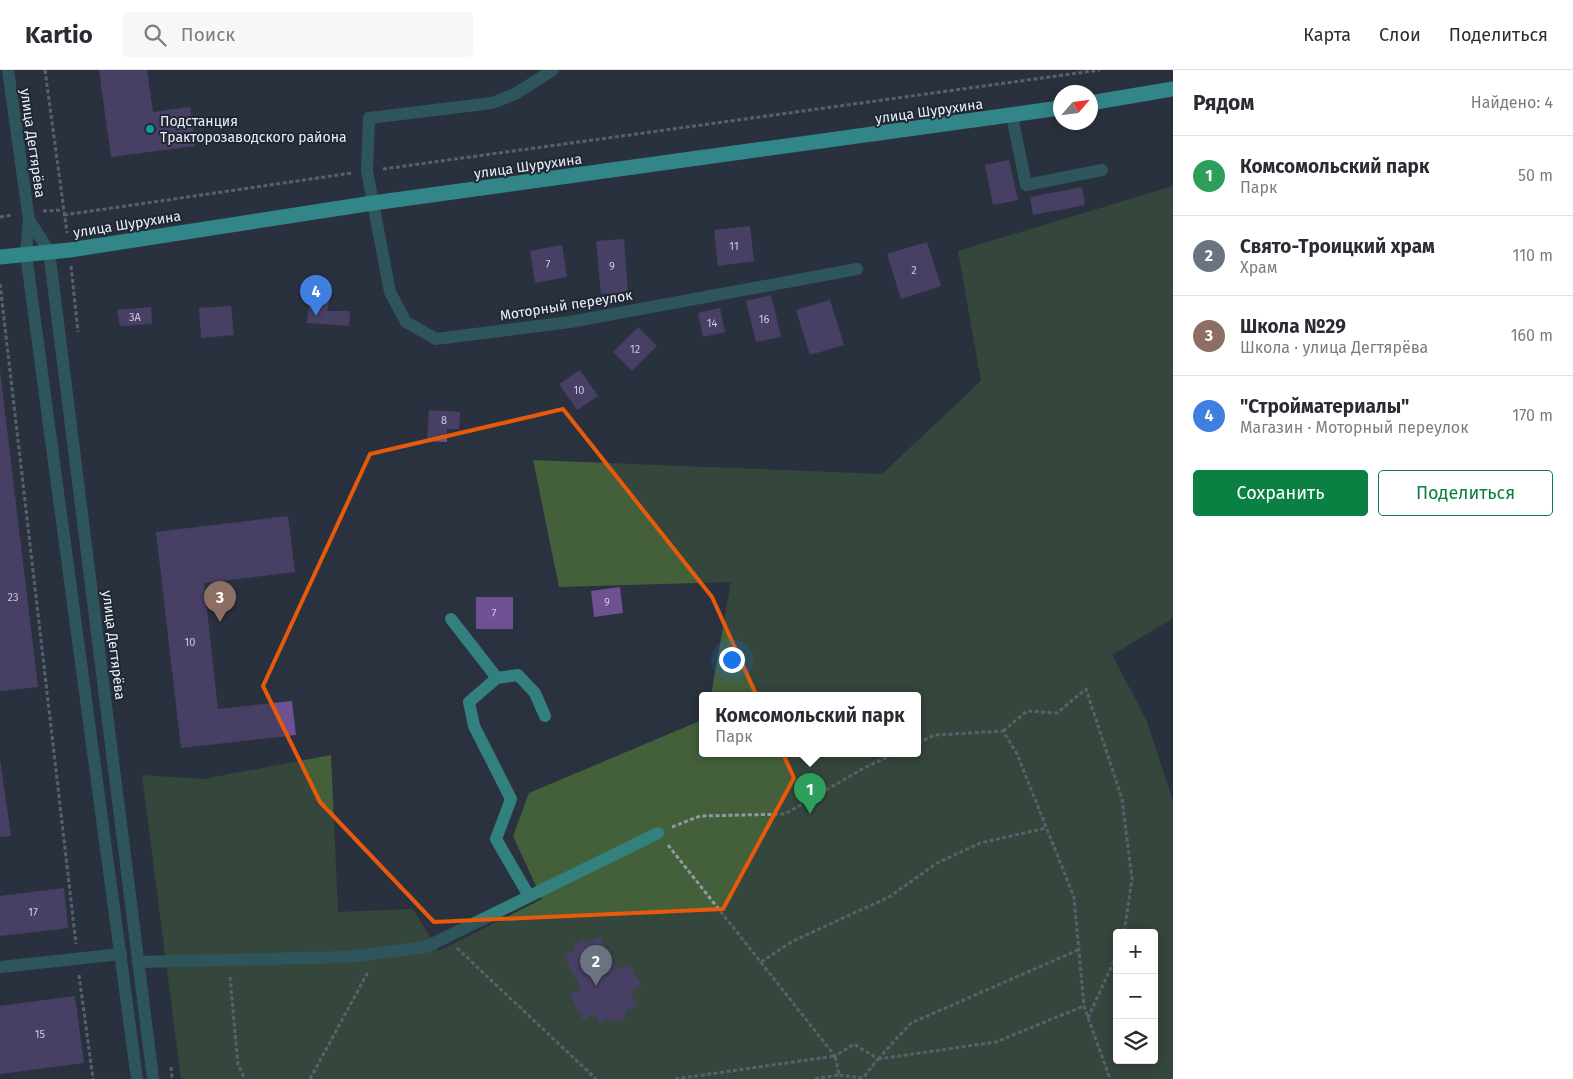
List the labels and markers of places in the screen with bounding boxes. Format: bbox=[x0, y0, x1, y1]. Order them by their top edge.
place label: Подстанция Тракторозаводского района bbox=[160, 113, 347, 146]
marker: Подстанция Тракторозаводского района bbox=[144, 123, 156, 135]
pin: 4 bbox=[300, 275, 332, 316]
pin: 3 bbox=[204, 581, 236, 622]
pin: 1 bbox=[794, 773, 826, 814]
pin: 2 bbox=[580, 945, 612, 986]

